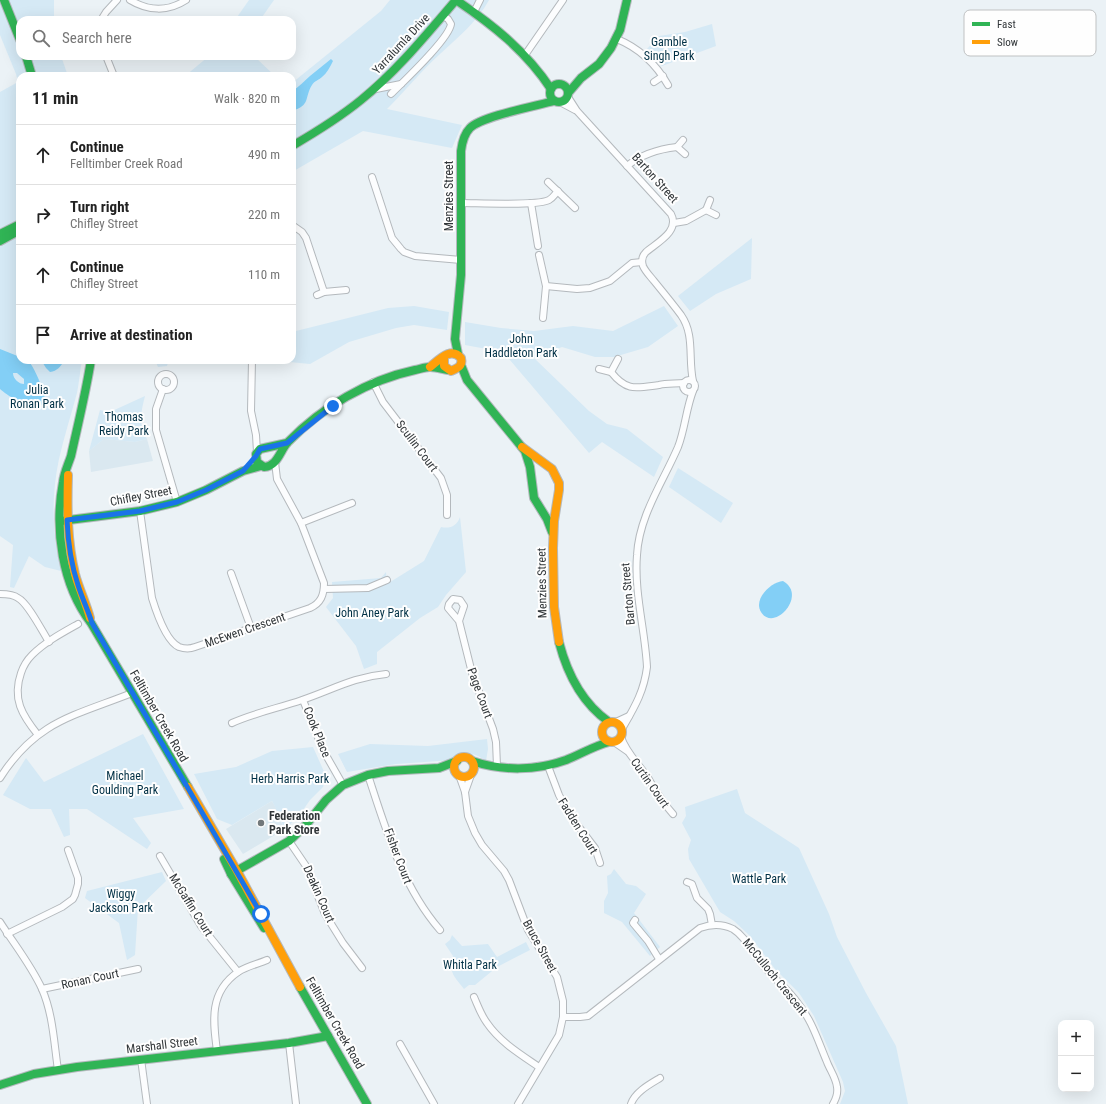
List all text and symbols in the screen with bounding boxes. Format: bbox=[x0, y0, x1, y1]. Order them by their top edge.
legend bbox=[964, 10, 1096, 56]
street label: Yarralumla Drive bbox=[370, 11, 433, 77]
search box bbox=[16, 16, 296, 60]
text: Fast bbox=[997, 18, 1016, 31]
icon: search bbox=[30, 27, 52, 49]
text: Search here bbox=[62, 29, 132, 47]
park label: Gamble Singh Park bbox=[644, 35, 695, 63]
text: Slow bbox=[997, 36, 1018, 49]
text: 11 min bbox=[32, 88, 78, 108]
text: Walk · 820 m bbox=[214, 91, 280, 106]
text: Continue bbox=[70, 138, 124, 156]
icon: ahead bbox=[32, 144, 54, 166]
text: 490 m bbox=[248, 147, 280, 162]
street label: Barton Street bbox=[629, 150, 681, 206]
text: Felltimber Creek Road bbox=[70, 156, 183, 171]
street label: Menzies Street bbox=[442, 160, 456, 231]
text: Turn right bbox=[70, 198, 129, 216]
icon: right bbox=[32, 204, 54, 226]
text: 220 m bbox=[248, 207, 280, 222]
text: Chifley Street bbox=[70, 216, 138, 231]
text: Continue bbox=[70, 258, 124, 276]
icon: ahead bbox=[32, 264, 54, 286]
text: 110 m bbox=[248, 267, 280, 282]
text: Chifley Street bbox=[70, 276, 138, 291]
icon: arrive bbox=[32, 324, 54, 346]
text: Arrive at destination bbox=[70, 326, 193, 344]
park label: John Haddleton Park bbox=[485, 332, 558, 360]
park label: Julia Ronan Park bbox=[10, 383, 65, 411]
route end bbox=[324, 397, 342, 415]
park label: Thomas Reidy Park bbox=[99, 410, 150, 438]
street label: Scullin Court bbox=[393, 418, 441, 475]
street label: Chifley Street bbox=[109, 483, 174, 509]
street label: Menzies Street bbox=[534, 547, 550, 618]
street label: Barton Street bbox=[618, 562, 638, 626]
park label: John Aney Park bbox=[335, 606, 409, 620]
street label: McEwen Crescent bbox=[203, 609, 288, 650]
street label: Page Court bbox=[464, 666, 496, 721]
street label: Felltimber Creek Road bbox=[127, 667, 191, 765]
street label: Cook Place bbox=[301, 705, 334, 760]
street label: Curtin Court bbox=[628, 755, 672, 811]
park label: Michael Goulding Park bbox=[92, 769, 159, 797]
park label: Herb Harris Park bbox=[251, 772, 330, 786]
street label: Fadden Court bbox=[555, 795, 601, 857]
place label: Federation Park Store bbox=[269, 809, 320, 837]
marker: Federation Park Store bbox=[256, 818, 266, 828]
street label: Fisher Court bbox=[381, 826, 415, 886]
street label: Deakin Court bbox=[300, 863, 338, 925]
street label: McGaffin Court bbox=[166, 871, 216, 939]
park label: Wattle Park bbox=[732, 872, 787, 886]
park label: Wiggy Jackson Park bbox=[89, 887, 154, 915]
route start bbox=[252, 905, 270, 923]
street label: Bruce Street bbox=[520, 917, 560, 975]
street label: McCulloch Crescent bbox=[740, 936, 811, 1019]
park label: Whitla Park bbox=[443, 958, 498, 972]
street label: Ronan Court bbox=[60, 966, 121, 992]
street label: Felltimber Creek Road bbox=[303, 974, 367, 1072]
map controls bbox=[1058, 1020, 1094, 1092]
button: + bbox=[1058, 1020, 1094, 1056]
street label: Marshall Street bbox=[125, 1034, 199, 1056]
button: − bbox=[1058, 1056, 1094, 1092]

